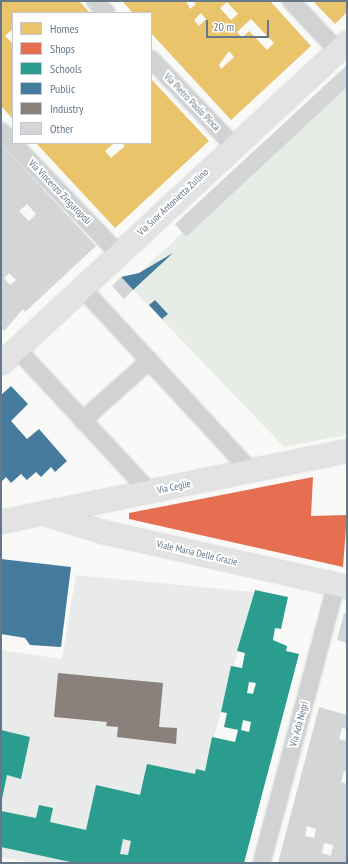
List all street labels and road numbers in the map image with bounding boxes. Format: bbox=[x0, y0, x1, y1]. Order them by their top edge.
street label: Via Pietro Paolo Pinca bbox=[161, 71, 223, 133]
street label: Via Vincenzo Zingaropoli bbox=[26, 157, 94, 227]
street label: Via Suor Antonietta Zullino bbox=[135, 166, 211, 238]
street label: Via Ceglie bbox=[156, 478, 192, 496]
street label: Viale Maria Delle Grazie bbox=[155, 538, 239, 568]
street label: Via Ada Negri bbox=[287, 700, 311, 748]

